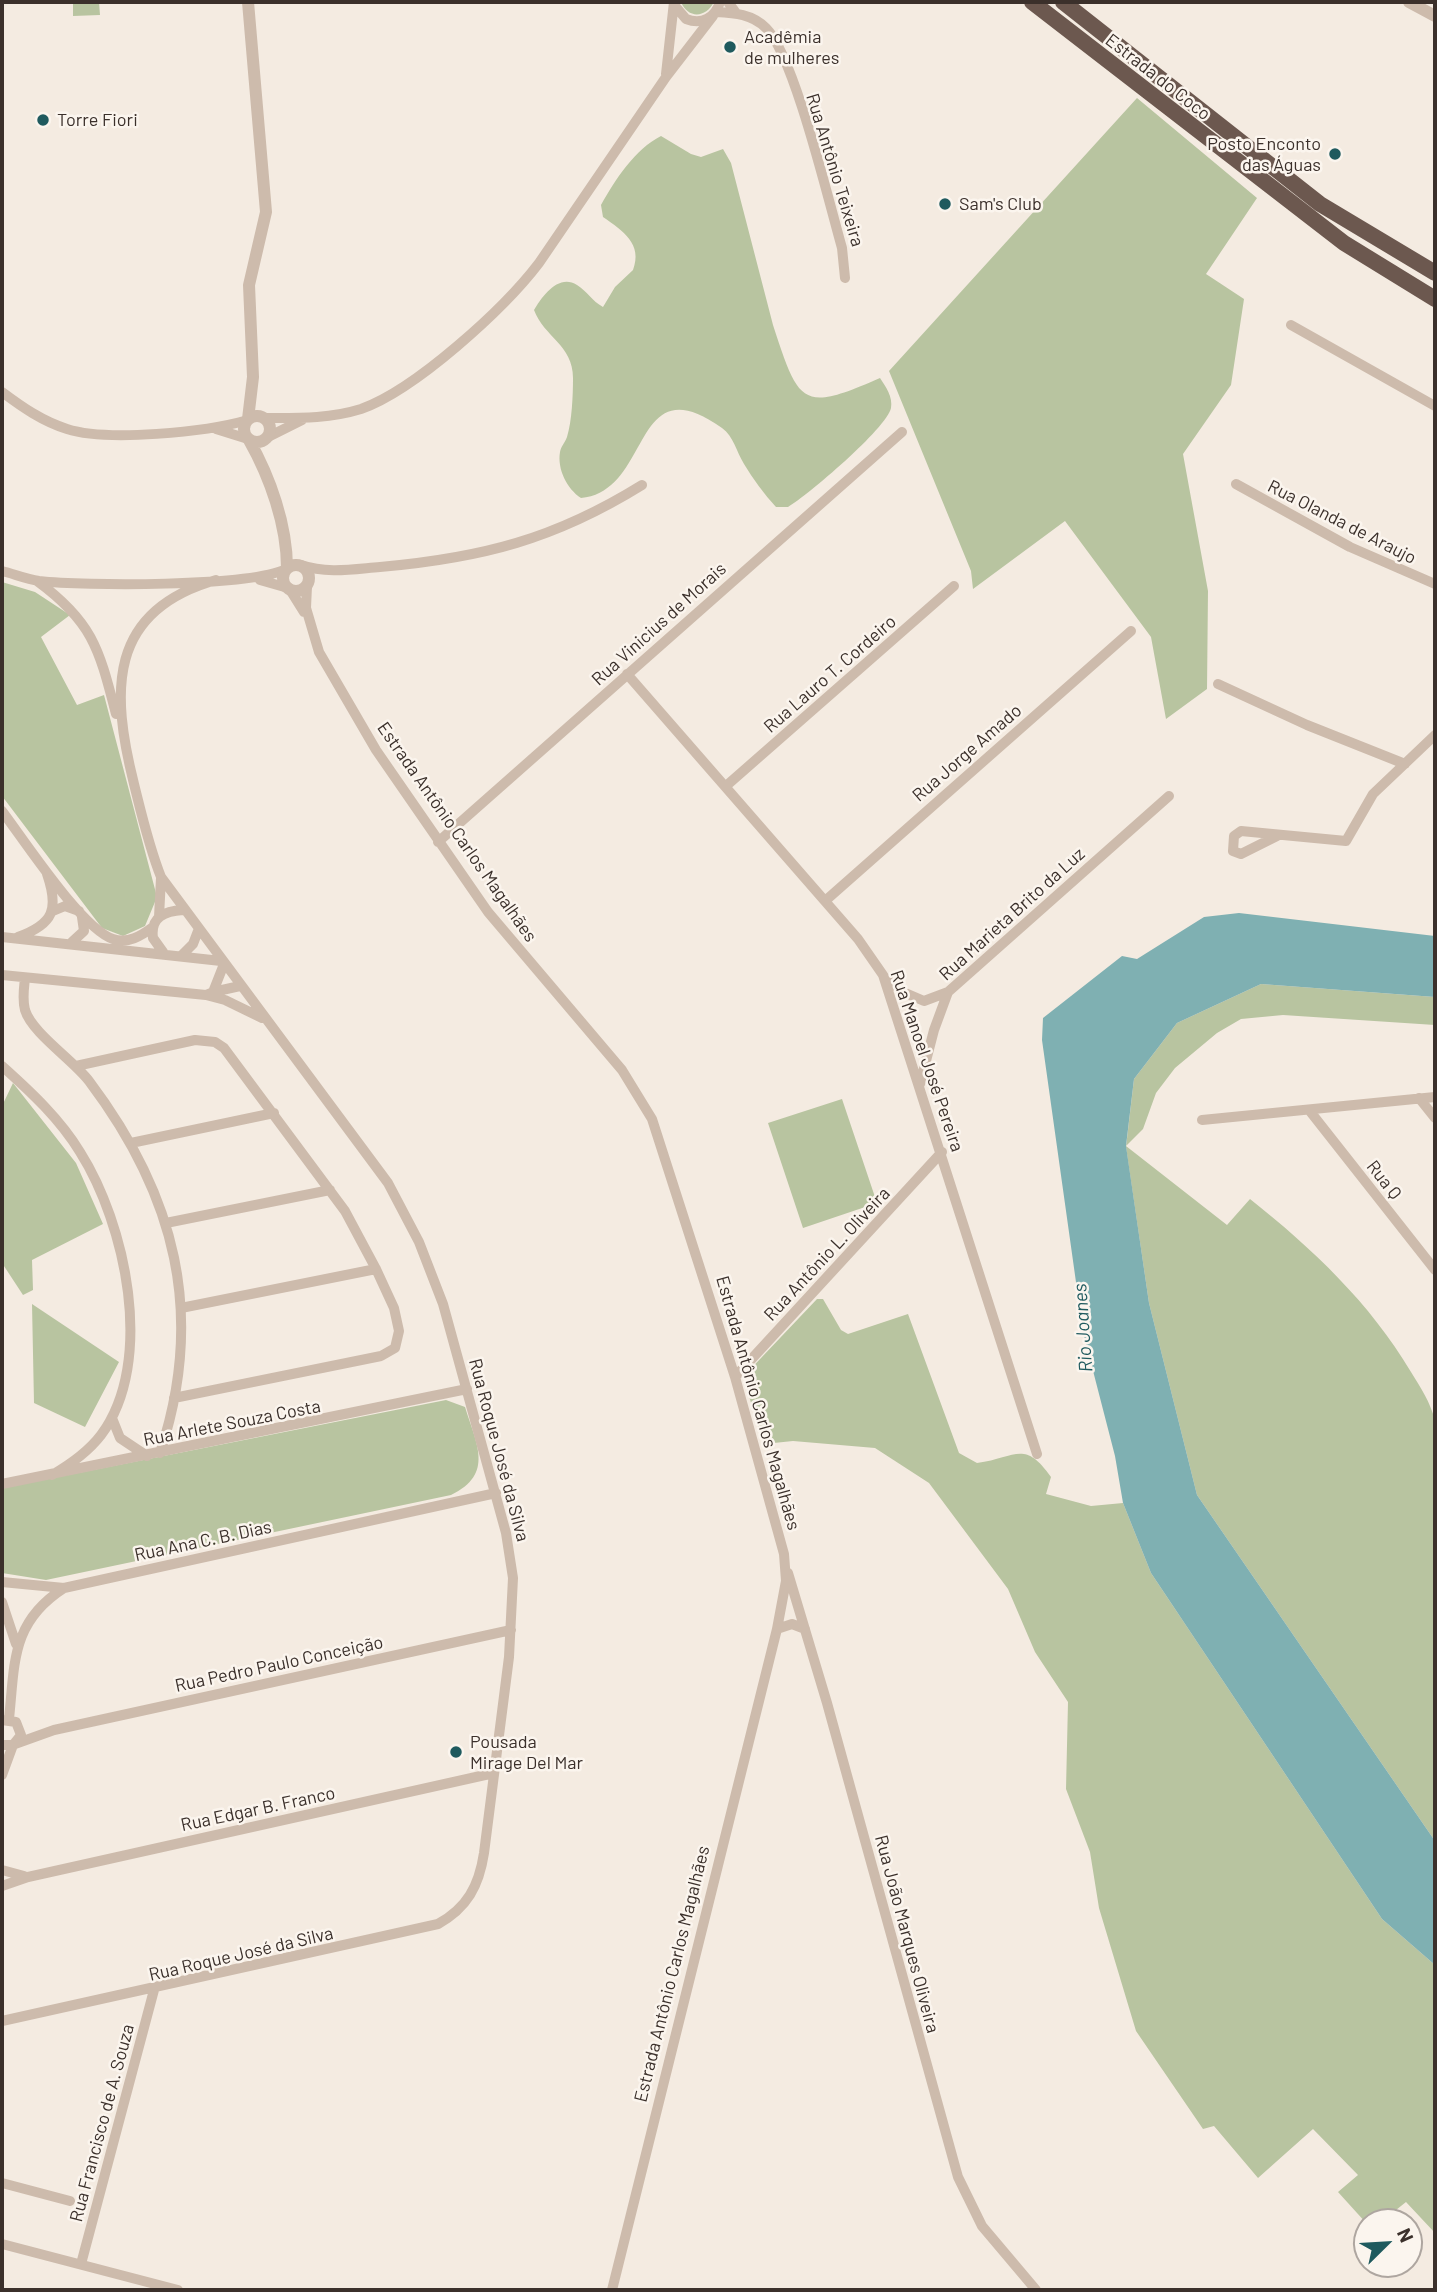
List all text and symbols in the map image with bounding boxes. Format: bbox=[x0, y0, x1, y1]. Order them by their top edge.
place label: Acadêmia de mulheres bbox=[744, 26, 839, 68]
street label: Estrada do Coco bbox=[1101, 29, 1215, 125]
marker: Acadêmia de mulheres bbox=[722, 39, 738, 55]
street label: Rua Antônio Teixeira bbox=[801, 91, 869, 249]
place label: Torre Fiori bbox=[57, 109, 138, 131]
marker: Torre Fiori bbox=[35, 112, 51, 128]
place label: Posto Enconto das Águas bbox=[1207, 133, 1321, 176]
marker: Posto Enconto das Águas bbox=[1327, 146, 1343, 162]
place label: Sam's Club bbox=[959, 193, 1042, 215]
marker: Sam's Club bbox=[937, 196, 953, 212]
street label: Rua Olanda de Araujo bbox=[1264, 475, 1420, 569]
street label: Rua Vinicius de Morais bbox=[587, 558, 731, 690]
street label: Rua Lauro T. Cordeiro bbox=[759, 611, 901, 737]
street label: Rua Jorge Amado bbox=[908, 700, 1026, 806]
street label: Estrada Antônio Carlos Magalhães bbox=[373, 718, 541, 946]
street label: Rua Marieta Brito da Luz bbox=[935, 843, 1089, 985]
street label: Rua Manoel José Pereira bbox=[886, 967, 968, 1155]
street label: Rua Q bbox=[1362, 1156, 1406, 1204]
street label: Rua Antônio L. Oliveira bbox=[760, 1183, 894, 1325]
street label: Estrada Antônio Carlos Magalhães bbox=[711, 1273, 805, 1533]
water label: Rio Joanes bbox=[1069, 1283, 1097, 1373]
street label: Rua Roque José da Silva bbox=[464, 1356, 534, 1544]
street label: Rua Arlete Souza Costa bbox=[142, 1395, 322, 1451]
street label: Rua Ana C. B. Dias bbox=[133, 1516, 273, 1566]
street label: Rua Pedro Paulo Conceição bbox=[173, 1631, 385, 1697]
place label: Pousada Mirage Del Mar bbox=[470, 1731, 583, 1774]
marker: Pousada Mirage Del Mar bbox=[448, 1744, 464, 1760]
street label: Rua Edgar B. Franco bbox=[179, 1782, 337, 1836]
street label: Rua João Marques Oliveira bbox=[870, 1833, 944, 2035]
street label: Estrada Antônio Carlos Magalhães bbox=[630, 1844, 714, 2104]
street label: Rua Roque José da Silva bbox=[147, 1922, 335, 1986]
street label: Rua Francisco de A. Souza bbox=[65, 2022, 139, 2224]
north arrow bbox=[1353, 2208, 1423, 2278]
text: N bbox=[1393, 2225, 1419, 2246]

